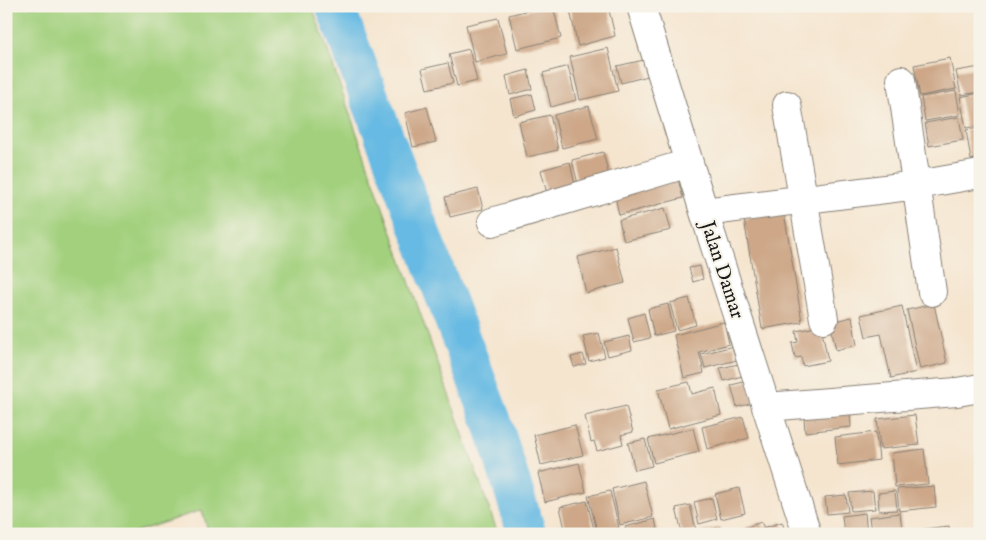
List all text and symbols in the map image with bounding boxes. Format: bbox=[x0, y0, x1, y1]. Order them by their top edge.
street label: Jalan Damar bbox=[694, 216, 750, 323]

